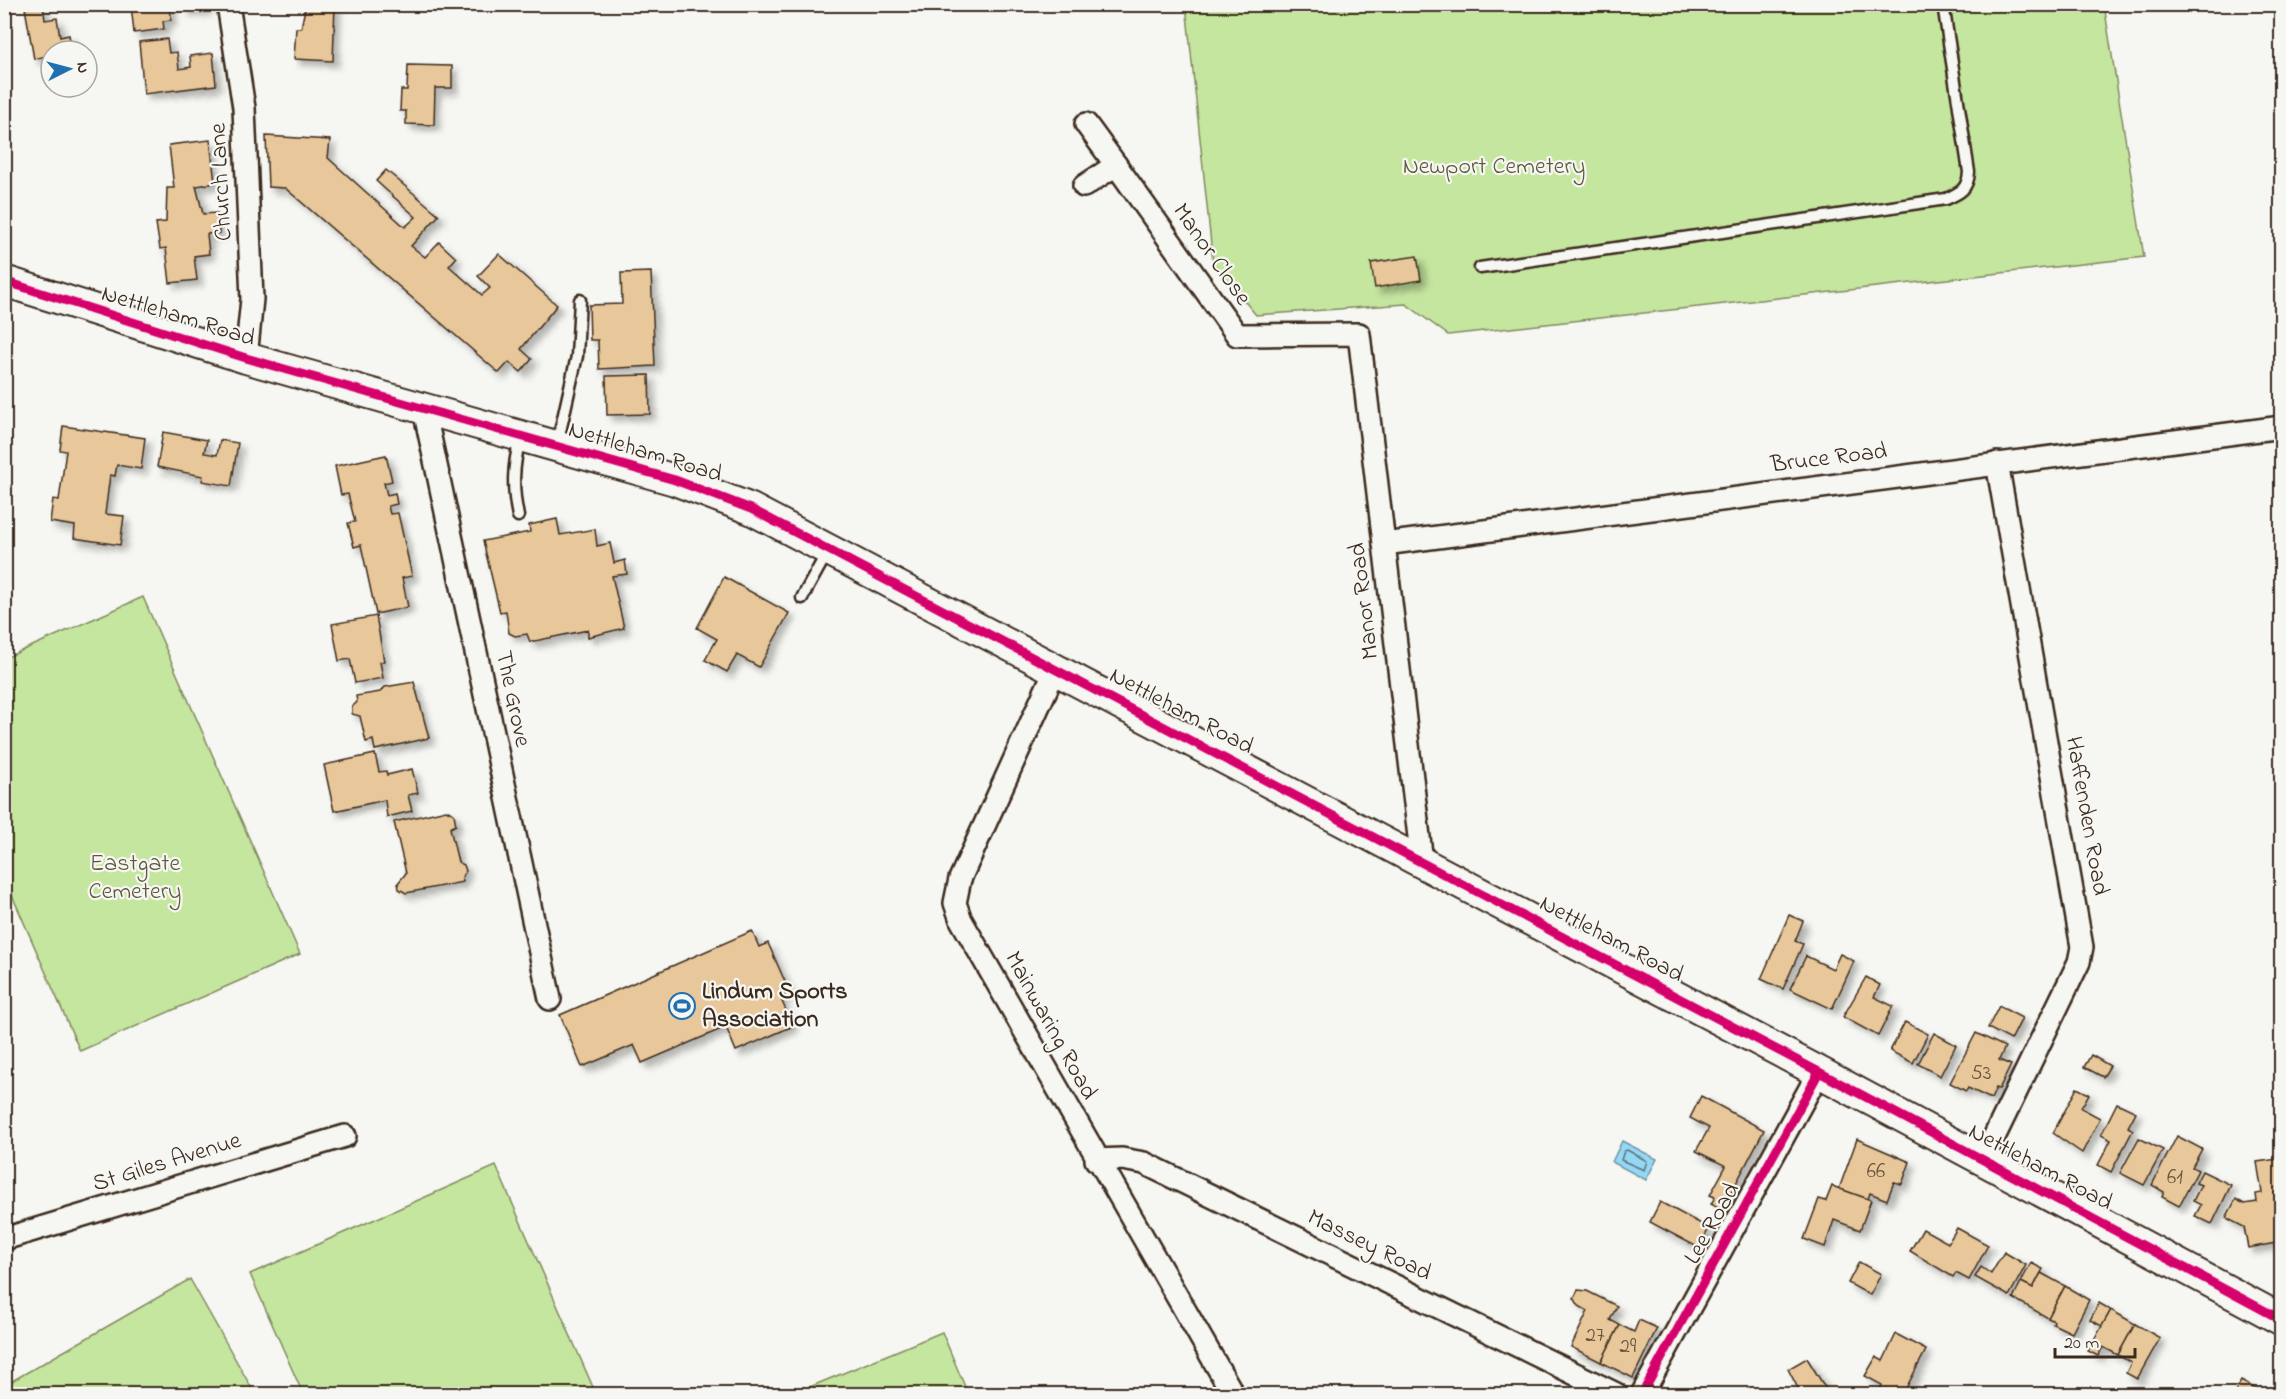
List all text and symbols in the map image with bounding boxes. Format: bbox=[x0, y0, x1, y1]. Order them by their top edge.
north arrow bbox=[39, 39, 99, 99]
text: N bbox=[69, 61, 94, 74]
street label: Church Lane bbox=[201, 122, 243, 242]
park label: Newport Cemetery bbox=[1403, 150, 1585, 186]
street label: Manor Close bbox=[1163, 197, 1259, 314]
street label: Nettleham Road bbox=[97, 277, 260, 357]
street label: Nettleham Road bbox=[564, 413, 727, 493]
street label: Bruce Road bbox=[1768, 434, 1890, 484]
street label: Manor Road bbox=[1340, 540, 1390, 661]
street label: The Grove bbox=[485, 648, 539, 751]
street label: Nettleham Road bbox=[1103, 659, 1260, 765]
street label: Haffenden Road bbox=[2055, 734, 2117, 899]
park label: Eastgate Cemetery bbox=[89, 847, 181, 911]
street label: Nettleham Road bbox=[1533, 887, 1690, 993]
street label: Mainwaring Road bbox=[995, 945, 1106, 1107]
place label: Lindum Sports Association bbox=[702, 975, 847, 1038]
sports icon: Lindum Sports Association bbox=[667, 991, 697, 1021]
house number: 53 bbox=[1971, 1059, 1991, 1089]
street label: Nettleham Road bbox=[1962, 1115, 2119, 1221]
street label: St Giles Avenue bbox=[88, 1124, 246, 1202]
house number: 66 bbox=[1867, 1157, 1885, 1187]
house number: 61 bbox=[2167, 1163, 2183, 1193]
street label: Lee Road bbox=[1676, 1176, 1750, 1271]
street label: Massey Road bbox=[1301, 1201, 1437, 1292]
house number: 27 bbox=[1585, 1321, 1605, 1351]
scale bar bbox=[2055, 1321, 2134, 1359]
text: 20 m bbox=[2064, 1331, 2099, 1357]
house number: 29 bbox=[1620, 1332, 1637, 1362]

